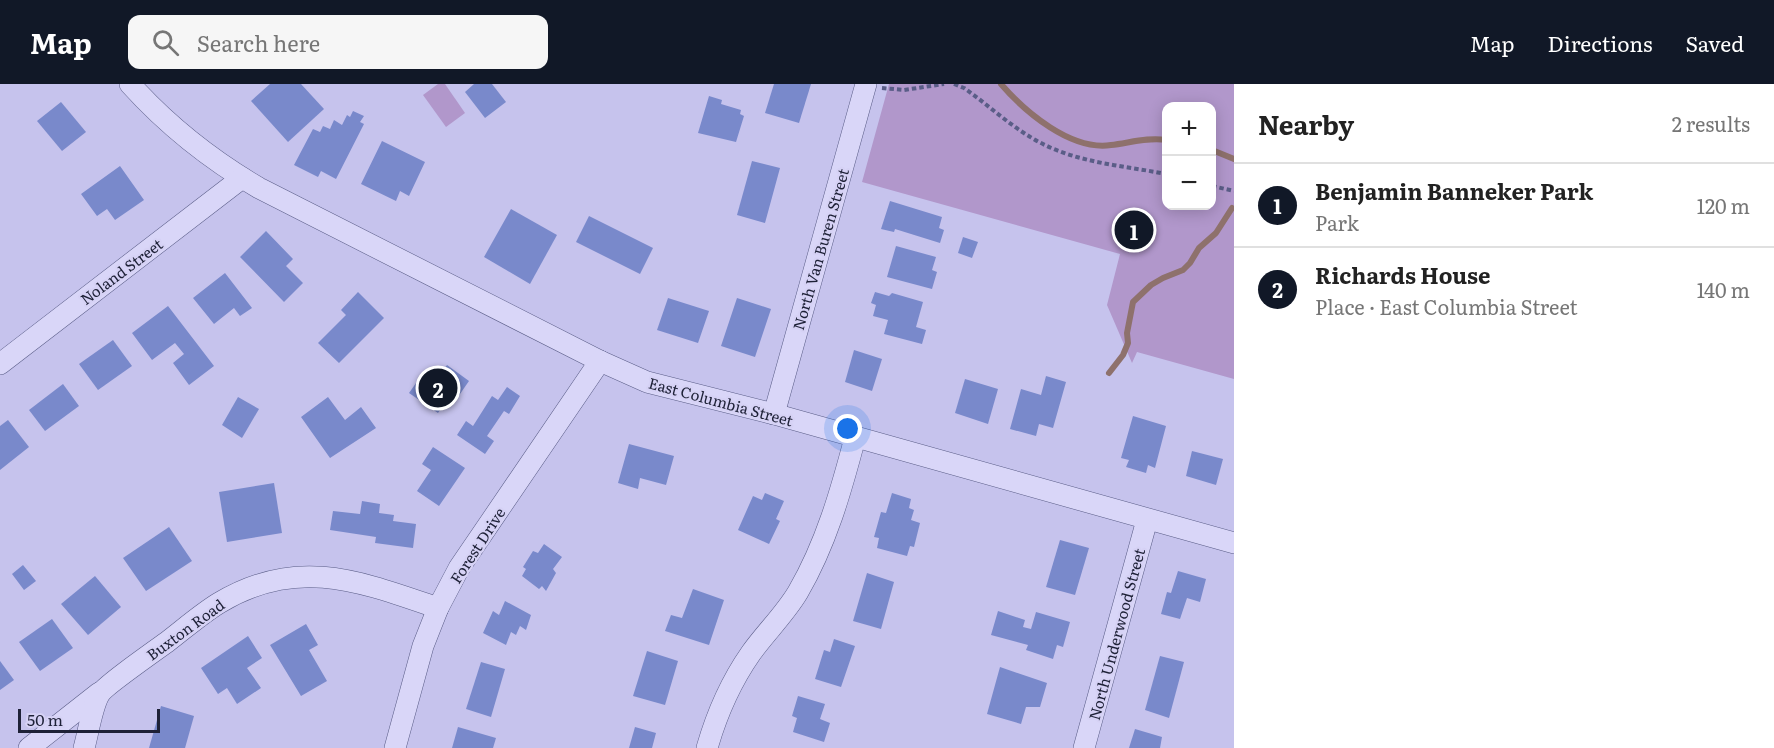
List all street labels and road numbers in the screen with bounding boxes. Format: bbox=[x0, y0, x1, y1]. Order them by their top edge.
street label: North Van Buren Street bbox=[786, 165, 854, 333]
street label: Noland Street bbox=[75, 232, 167, 310]
street label: East Columbia Street bbox=[646, 371, 796, 431]
street label: Forest Drive bbox=[444, 502, 510, 588]
street label: North Underwood Street bbox=[1082, 545, 1150, 723]
street label: Buxton Road bbox=[141, 593, 229, 665]

